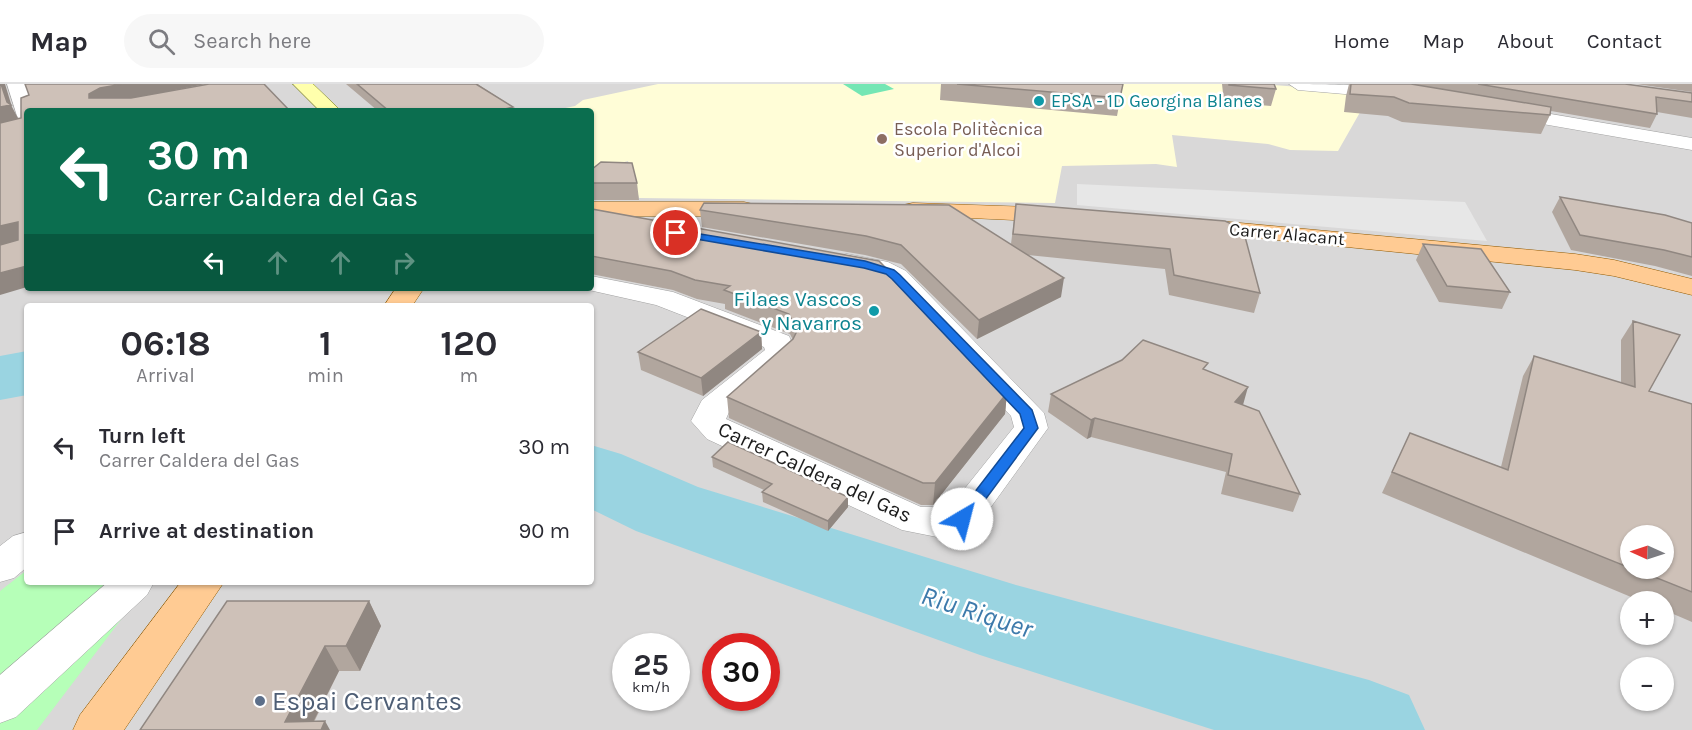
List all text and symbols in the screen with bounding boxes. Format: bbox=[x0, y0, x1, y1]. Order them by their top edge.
search box bbox=[124, 14, 544, 68]
text: Map bbox=[30, 25, 88, 58]
icon: search bbox=[145, 25, 178, 58]
text: Search here bbox=[193, 28, 311, 54]
text: Home bbox=[1334, 29, 1390, 53]
text: Map bbox=[1423, 29, 1464, 53]
text: About bbox=[1497, 29, 1554, 53]
text: Contact bbox=[1587, 29, 1662, 53]
place label: EPSA - 1D Georgina Blanes bbox=[1051, 90, 1262, 112]
marker: EPSA - 1D Georgina Blanes bbox=[1032, 94, 1046, 108]
place label: Escola Politècnica Superior d'Alcoi bbox=[894, 118, 1043, 161]
text: 30 m bbox=[147, 130, 250, 180]
icon: left bbox=[48, 132, 126, 210]
marker: Escola Politècnica Superior d'Alcoi bbox=[875, 132, 889, 146]
text: Carrer Caldera del Gas bbox=[147, 181, 418, 213]
pin bbox=[650, 207, 701, 258]
icon: arrive bbox=[659, 216, 692, 249]
street label: Carrer Alacant bbox=[1228, 218, 1346, 250]
icon: left bbox=[198, 246, 231, 279]
icon: ahead bbox=[261, 246, 294, 279]
icon: ahead bbox=[324, 246, 357, 279]
icon: right bbox=[387, 246, 420, 279]
place label: Filaes Vascos y Navarros bbox=[733, 287, 862, 335]
marker: Filaes Vascos y Navarros bbox=[867, 304, 881, 318]
text: 06:18 bbox=[120, 322, 211, 364]
text: 1 bbox=[319, 322, 332, 364]
text: 120 bbox=[440, 322, 498, 364]
text: Arrival bbox=[136, 364, 195, 387]
text: min bbox=[307, 364, 344, 387]
text: m bbox=[460, 364, 478, 387]
street label: Carrer Caldera del Gas bbox=[714, 417, 916, 527]
text: Turn left bbox=[99, 423, 186, 449]
icon: left bbox=[48, 431, 81, 464]
text: 30 m bbox=[518, 434, 570, 460]
text: Carrer Caldera del Gas bbox=[99, 449, 300, 472]
position arrow bbox=[930, 487, 994, 551]
icon: arrive bbox=[48, 515, 81, 548]
text: Arrive at destination bbox=[99, 518, 314, 544]
text: 90 m bbox=[518, 518, 570, 544]
north arrow bbox=[1620, 525, 1674, 579]
map controls bbox=[1620, 525, 1674, 711]
water label: Riu Riquer bbox=[917, 579, 1038, 645]
button: + bbox=[1620, 591, 1674, 645]
speed limit sign: 30 bbox=[702, 633, 780, 711]
text: 25 bbox=[633, 647, 669, 683]
button: − bbox=[1620, 657, 1674, 711]
text: km/h bbox=[632, 678, 670, 696]
place label: Espai Cervantes bbox=[272, 686, 462, 717]
marker: Espai Cervantes bbox=[253, 694, 267, 708]

